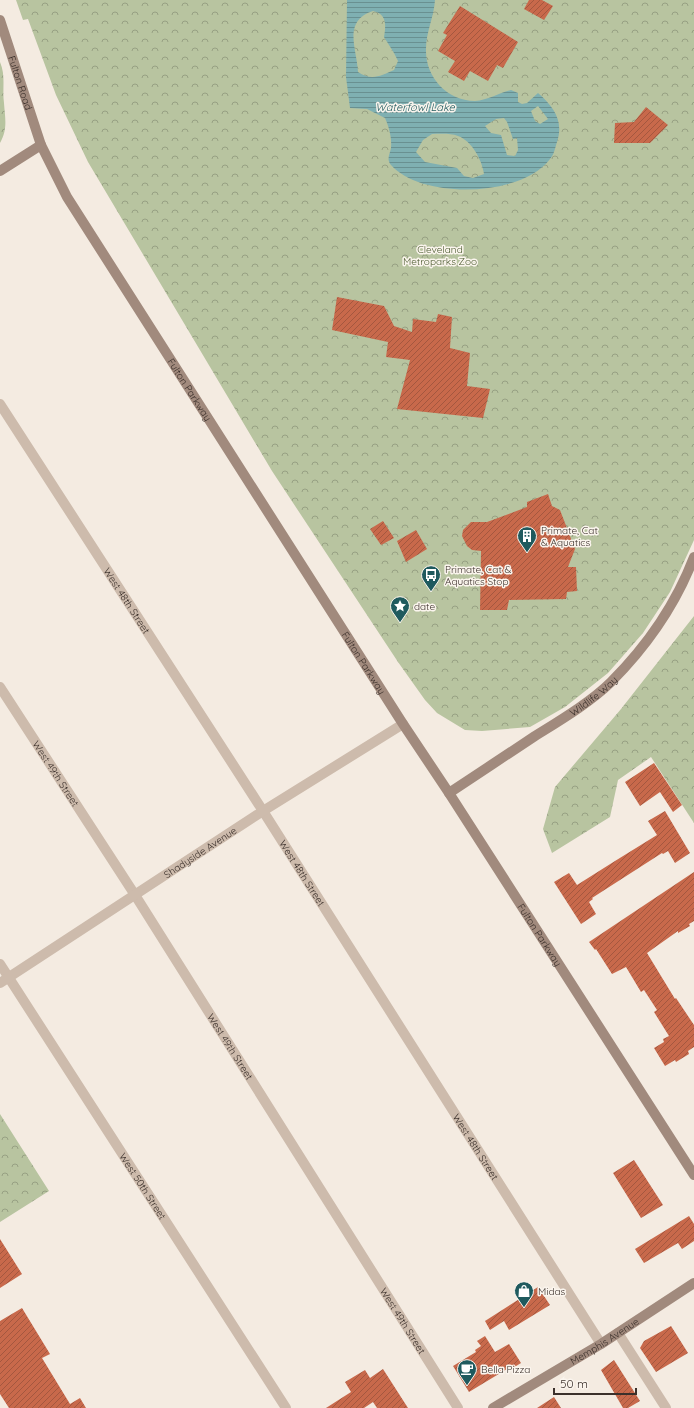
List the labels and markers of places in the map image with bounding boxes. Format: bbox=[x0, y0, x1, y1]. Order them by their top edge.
place label: Primate, Cat & Aquatics bbox=[541, 524, 598, 549]
building icon: Primate, Cat & Aquatics bbox=[516, 525, 538, 553]
place label: Primate, Cat & Aquatics Stop bbox=[445, 563, 511, 588]
bus stop icon: Primate, Cat & Aquatics Stop bbox=[420, 564, 442, 592]
place icon: date bbox=[389, 595, 411, 623]
place label: date bbox=[414, 600, 435, 613]
shop icon: Midas bbox=[513, 1280, 535, 1308]
place label: Midas bbox=[538, 1285, 566, 1298]
cafe icon: Bella Pizza bbox=[456, 1358, 478, 1386]
place label: Bella Pizza bbox=[481, 1363, 530, 1376]

